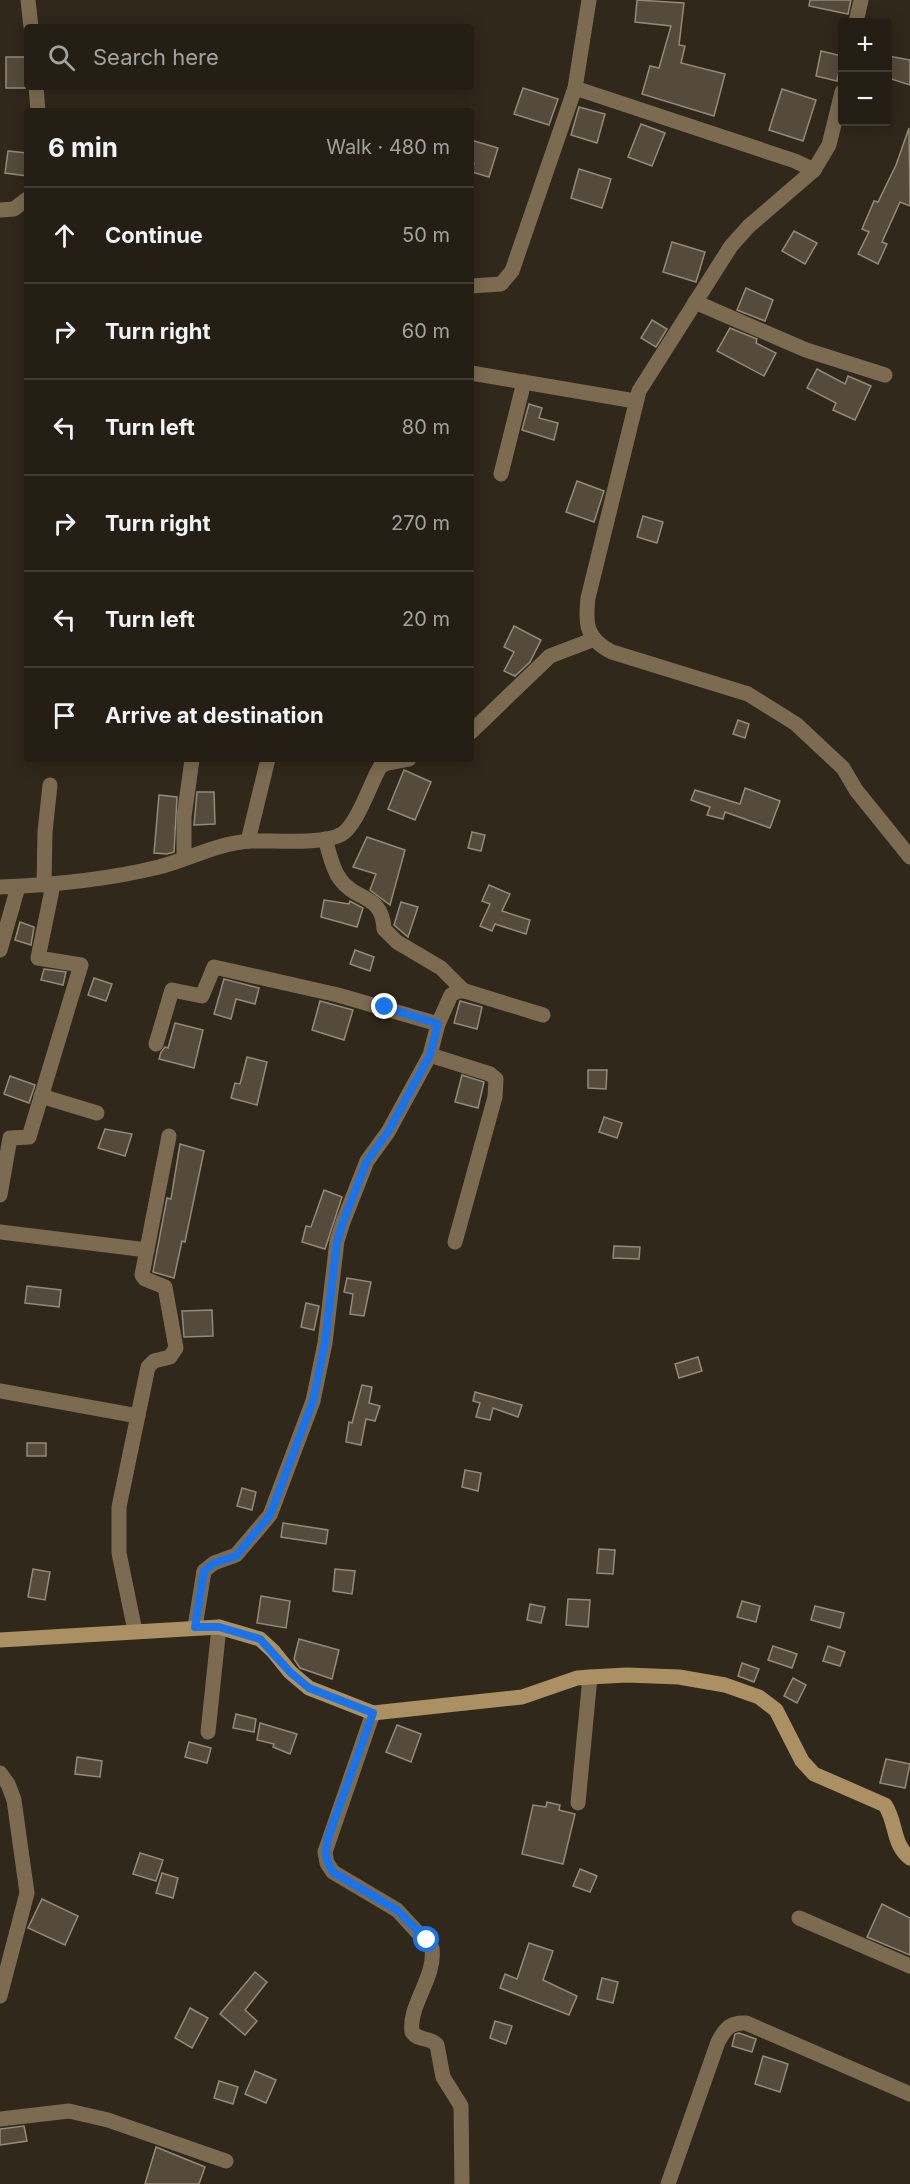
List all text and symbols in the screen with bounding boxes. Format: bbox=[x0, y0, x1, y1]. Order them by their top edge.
map controls bbox=[838, 18, 892, 126]
button: + bbox=[838, 18, 892, 72]
search box bbox=[24, 24, 474, 90]
icon: search bbox=[45, 41, 78, 74]
text: Search here bbox=[93, 44, 219, 70]
button: − bbox=[838, 72, 892, 126]
text: 6 min bbox=[48, 132, 118, 163]
text: Walk · 480 m bbox=[326, 135, 450, 159]
icon: ahead bbox=[48, 219, 81, 252]
text: Continue bbox=[105, 222, 203, 248]
text: 50 m bbox=[402, 223, 450, 247]
icon: right bbox=[48, 315, 81, 348]
text: Turn right bbox=[105, 318, 211, 344]
text: 60 m bbox=[402, 319, 450, 343]
icon: left bbox=[48, 411, 81, 444]
text: Turn left bbox=[105, 414, 195, 440]
text: 80 m bbox=[402, 415, 450, 439]
icon: right bbox=[48, 507, 81, 540]
text: Turn right bbox=[105, 510, 211, 536]
text: 270 m bbox=[391, 511, 450, 535]
icon: left bbox=[48, 603, 81, 636]
text: Turn left bbox=[105, 606, 195, 632]
text: 20 m bbox=[402, 607, 450, 631]
icon: arrive bbox=[48, 699, 81, 732]
text: Arrive at destination bbox=[105, 702, 324, 728]
route end bbox=[371, 993, 397, 1019]
route start bbox=[413, 1926, 439, 1952]

